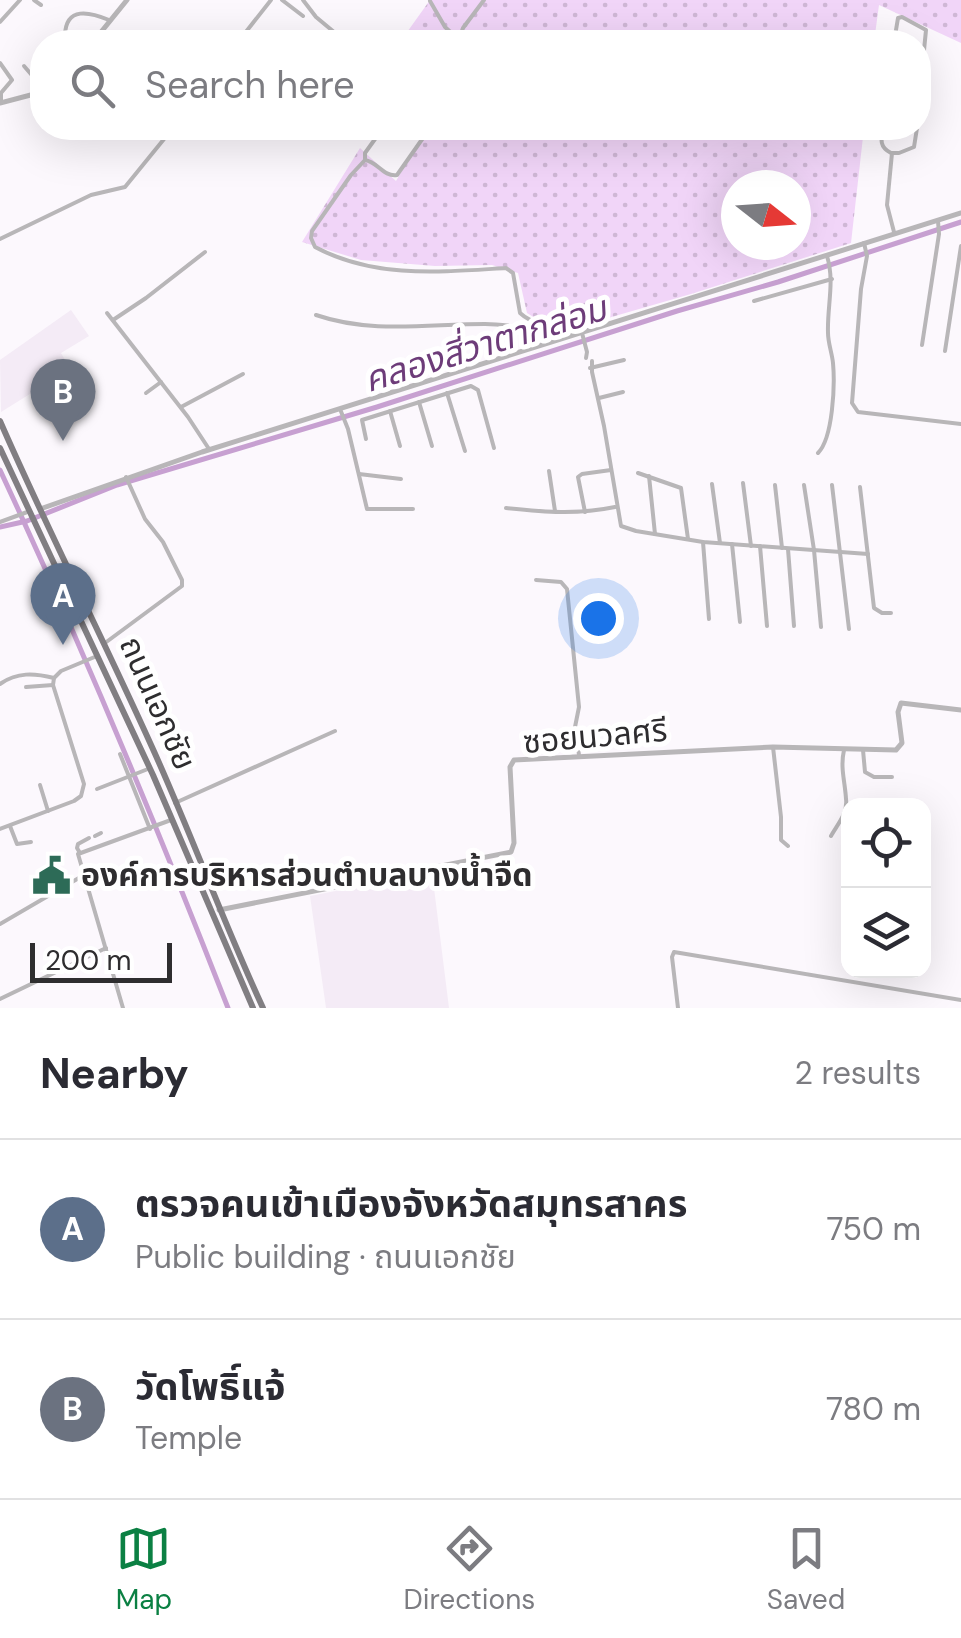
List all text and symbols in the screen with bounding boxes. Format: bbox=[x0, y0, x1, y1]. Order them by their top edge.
search box bbox=[30, 30, 931, 140]
icon: search bbox=[65, 58, 120, 113]
text: Search here bbox=[145, 60, 355, 110]
north arrow bbox=[721, 170, 811, 260]
water label: คลองสี่วาตากล่อม bbox=[358, 284, 614, 403]
pin: B bbox=[30, 358, 96, 441]
pin: A bbox=[30, 562, 96, 645]
your location bbox=[573, 593, 624, 644]
street label: ถนนเอกชัย bbox=[110, 630, 206, 776]
street label: ซอยนวลศรี bbox=[521, 709, 669, 763]
map controls bbox=[841, 798, 931, 978]
button: locate bbox=[841, 798, 931, 888]
place label: องค์การบริหารส่วนตำบลบางน้ำจืด bbox=[81, 852, 533, 896]
public building icon: องค์การบริหารส่วนตำบลบางน้ำจืด bbox=[30, 854, 72, 896]
button: layers bbox=[841, 888, 931, 978]
scale bar bbox=[30, 938, 172, 983]
text: 200 m bbox=[45, 942, 132, 979]
text: Nearby bbox=[40, 1046, 189, 1101]
text: 2 results bbox=[795, 1052, 921, 1094]
text: ตรวจคนเข้าเมืองจังหวัดสมุทรสาคร bbox=[135, 1179, 687, 1229]
text: A bbox=[61, 1208, 84, 1250]
text: 750 m bbox=[826, 1208, 921, 1250]
text: Public building · ถนนเอกชัย bbox=[135, 1236, 516, 1278]
text: วัดโพธิ์แจ้ bbox=[135, 1362, 286, 1412]
text: B bbox=[62, 1388, 83, 1430]
text: 780 m bbox=[826, 1388, 921, 1430]
text: Temple bbox=[135, 1417, 242, 1459]
tab: Map bbox=[116, 1521, 172, 1618]
tab: Directions bbox=[404, 1521, 535, 1618]
tab: Saved bbox=[767, 1521, 845, 1618]

